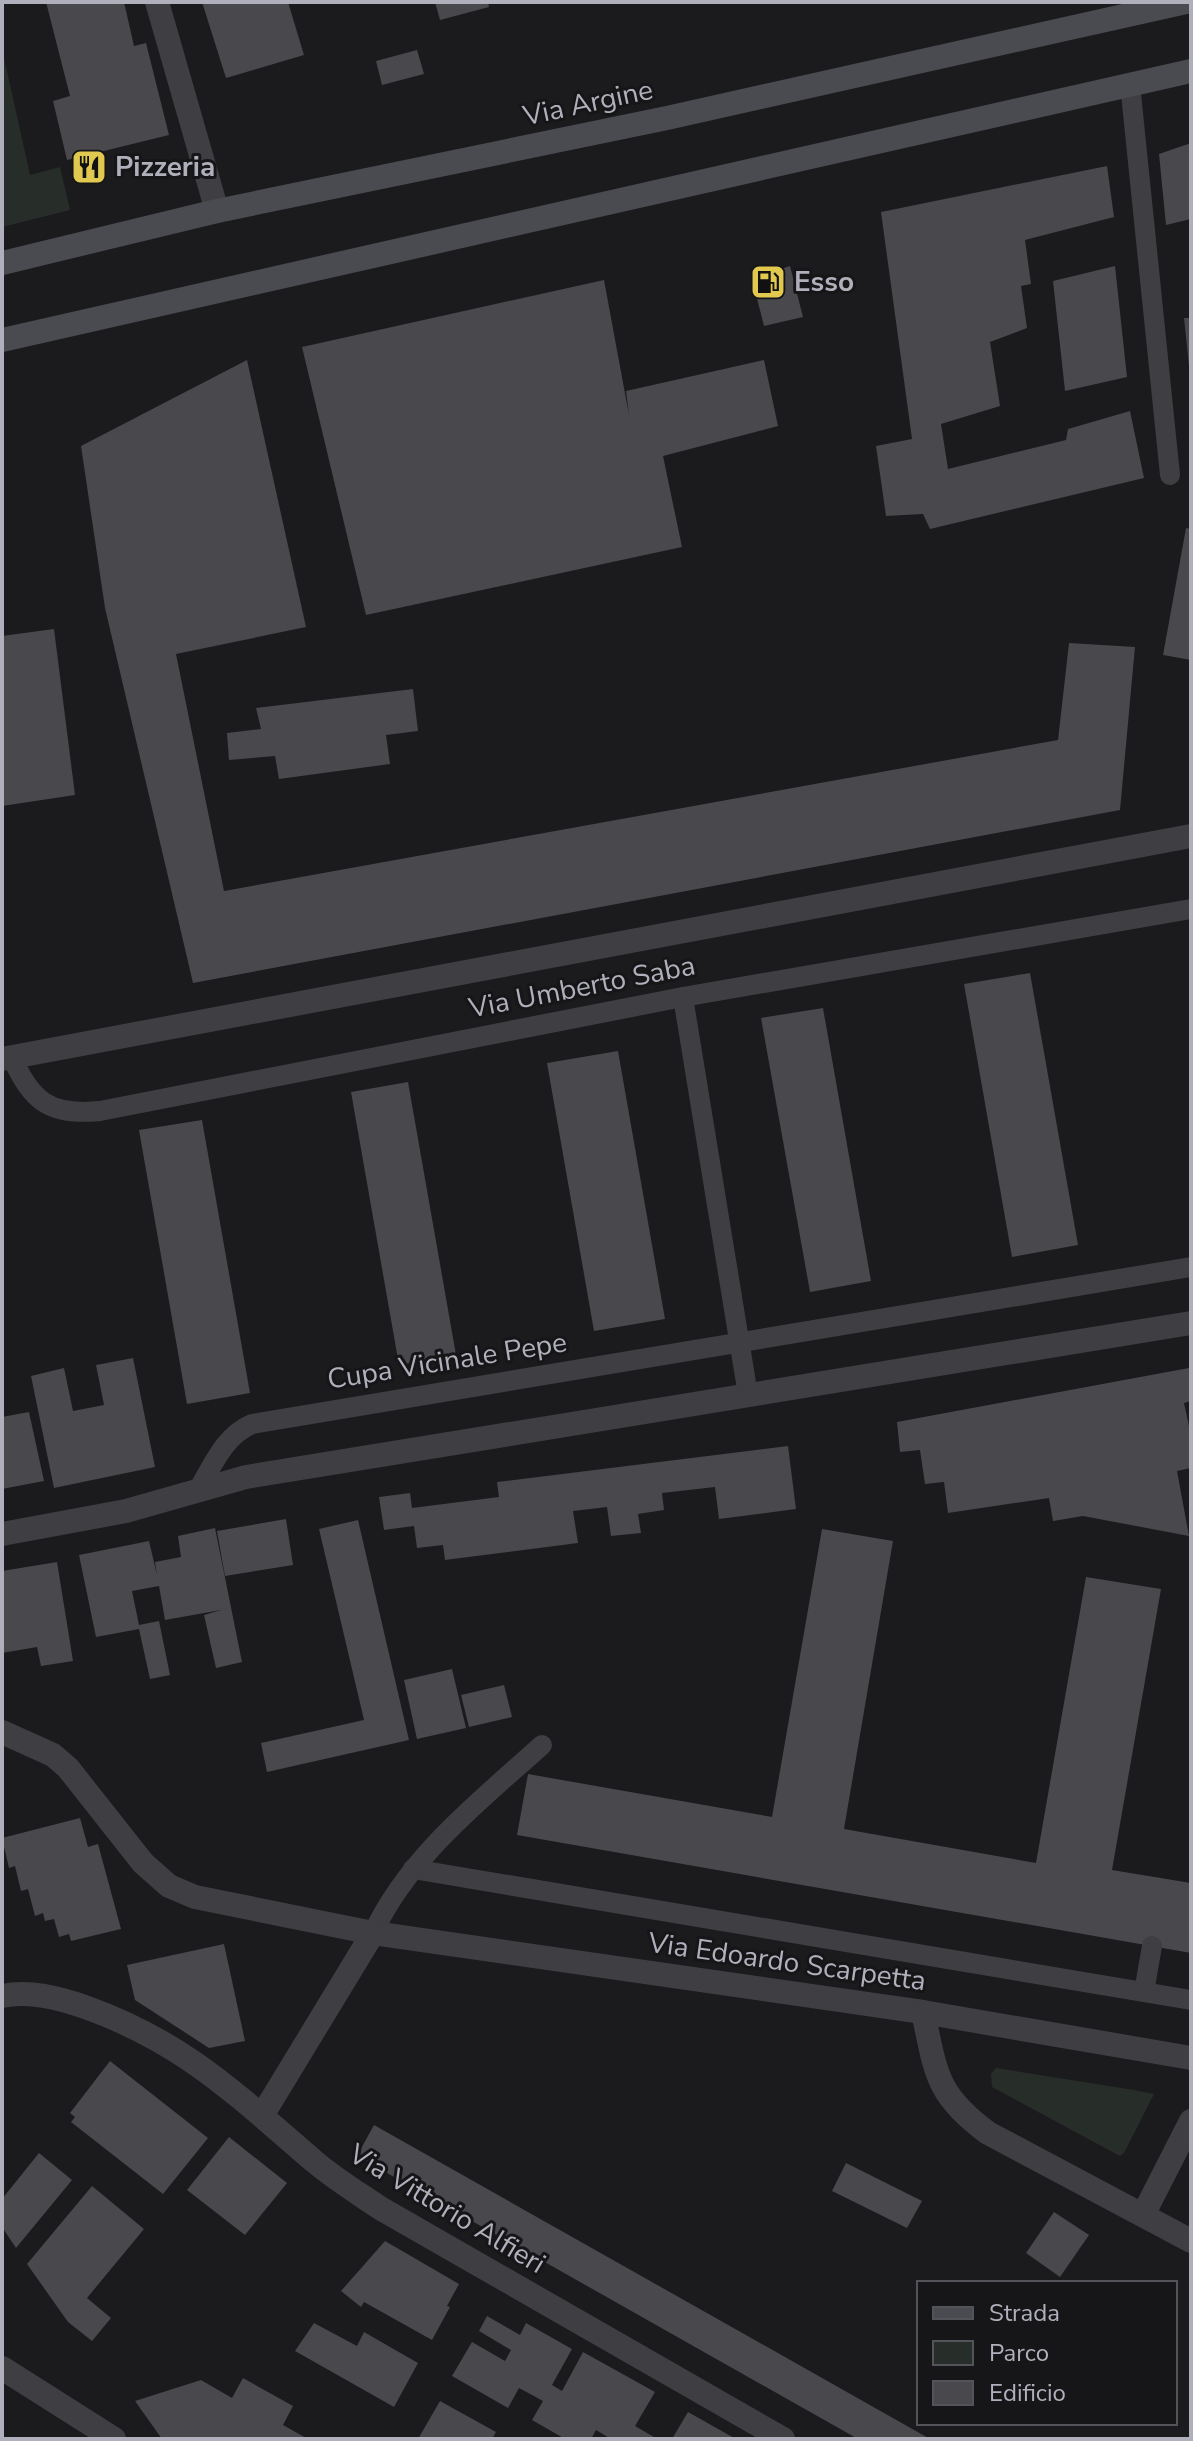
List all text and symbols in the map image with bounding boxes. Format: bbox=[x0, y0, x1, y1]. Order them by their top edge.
street label: Via Argine bbox=[519, 71, 656, 135]
restaurant icon: Pizzeria bbox=[70, 148, 108, 186]
place label: Pizzeria bbox=[115, 148, 215, 186]
fuel station icon: Esso bbox=[749, 263, 787, 301]
place label: Esso bbox=[794, 263, 854, 301]
street label: Via Umberto Saba bbox=[465, 946, 698, 1028]
street label: Cupa Vicinale Pepe bbox=[324, 1323, 570, 1399]
street label: Via Edoardo Scarpetta bbox=[645, 1924, 928, 2000]
street label: Via Vittorio Alfieri bbox=[341, 2135, 552, 2283]
legend bbox=[917, 2281, 1177, 2425]
text: Strada bbox=[989, 2297, 1060, 2329]
text: Parco bbox=[989, 2337, 1049, 2369]
text: Edificio bbox=[989, 2377, 1066, 2409]

